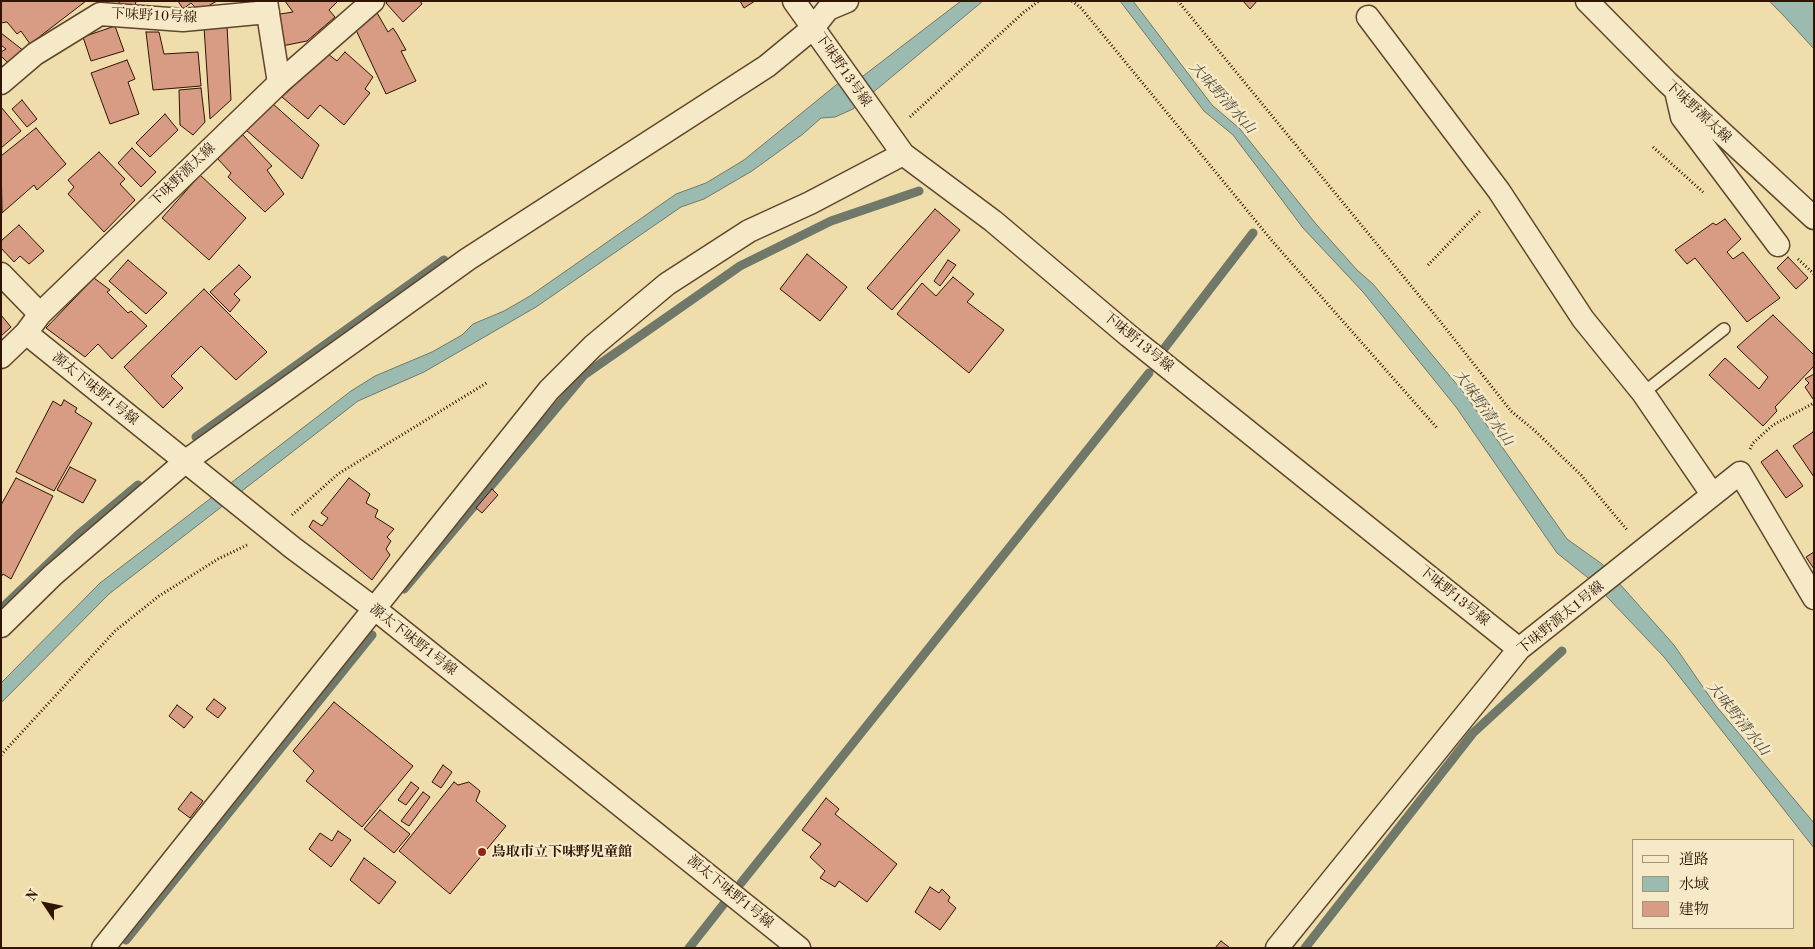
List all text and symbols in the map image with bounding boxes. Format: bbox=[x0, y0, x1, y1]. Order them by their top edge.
street label: 下味野10号線 bbox=[110, 5, 198, 27]
street label: 下味野13号線 bbox=[811, 30, 875, 110]
water label: 大味野清水山 bbox=[1185, 59, 1259, 137]
street label: 下味野源太線 bbox=[1662, 77, 1734, 147]
street label: 下味野源太線 bbox=[147, 140, 219, 210]
street label: 下味野13号線 bbox=[1099, 308, 1177, 376]
street label: 源太下味野1号線 bbox=[48, 349, 142, 429]
water label: 大味野清水山 bbox=[1449, 366, 1517, 450]
street label: 下味野13号線 bbox=[1415, 562, 1493, 630]
street label: 下味野源太1号線 bbox=[1514, 578, 1608, 658]
street label: 源太下味野1号線 bbox=[366, 601, 460, 679]
water label: 大味野清水山 bbox=[1703, 678, 1773, 760]
legend bbox=[1632, 839, 1795, 929]
place label: 鳥取市立下味野児童館 bbox=[492, 844, 632, 860]
marker: 鳥取市立下味野児童館 bbox=[476, 846, 488, 858]
street label: 源太下味野1号線 bbox=[683, 852, 777, 932]
text: 道路 bbox=[1679, 853, 1709, 868]
text: 水域 bbox=[1679, 878, 1709, 893]
north arrow bbox=[20, 879, 70, 929]
text: N bbox=[24, 887, 41, 904]
text: 建物 bbox=[1679, 903, 1709, 918]

